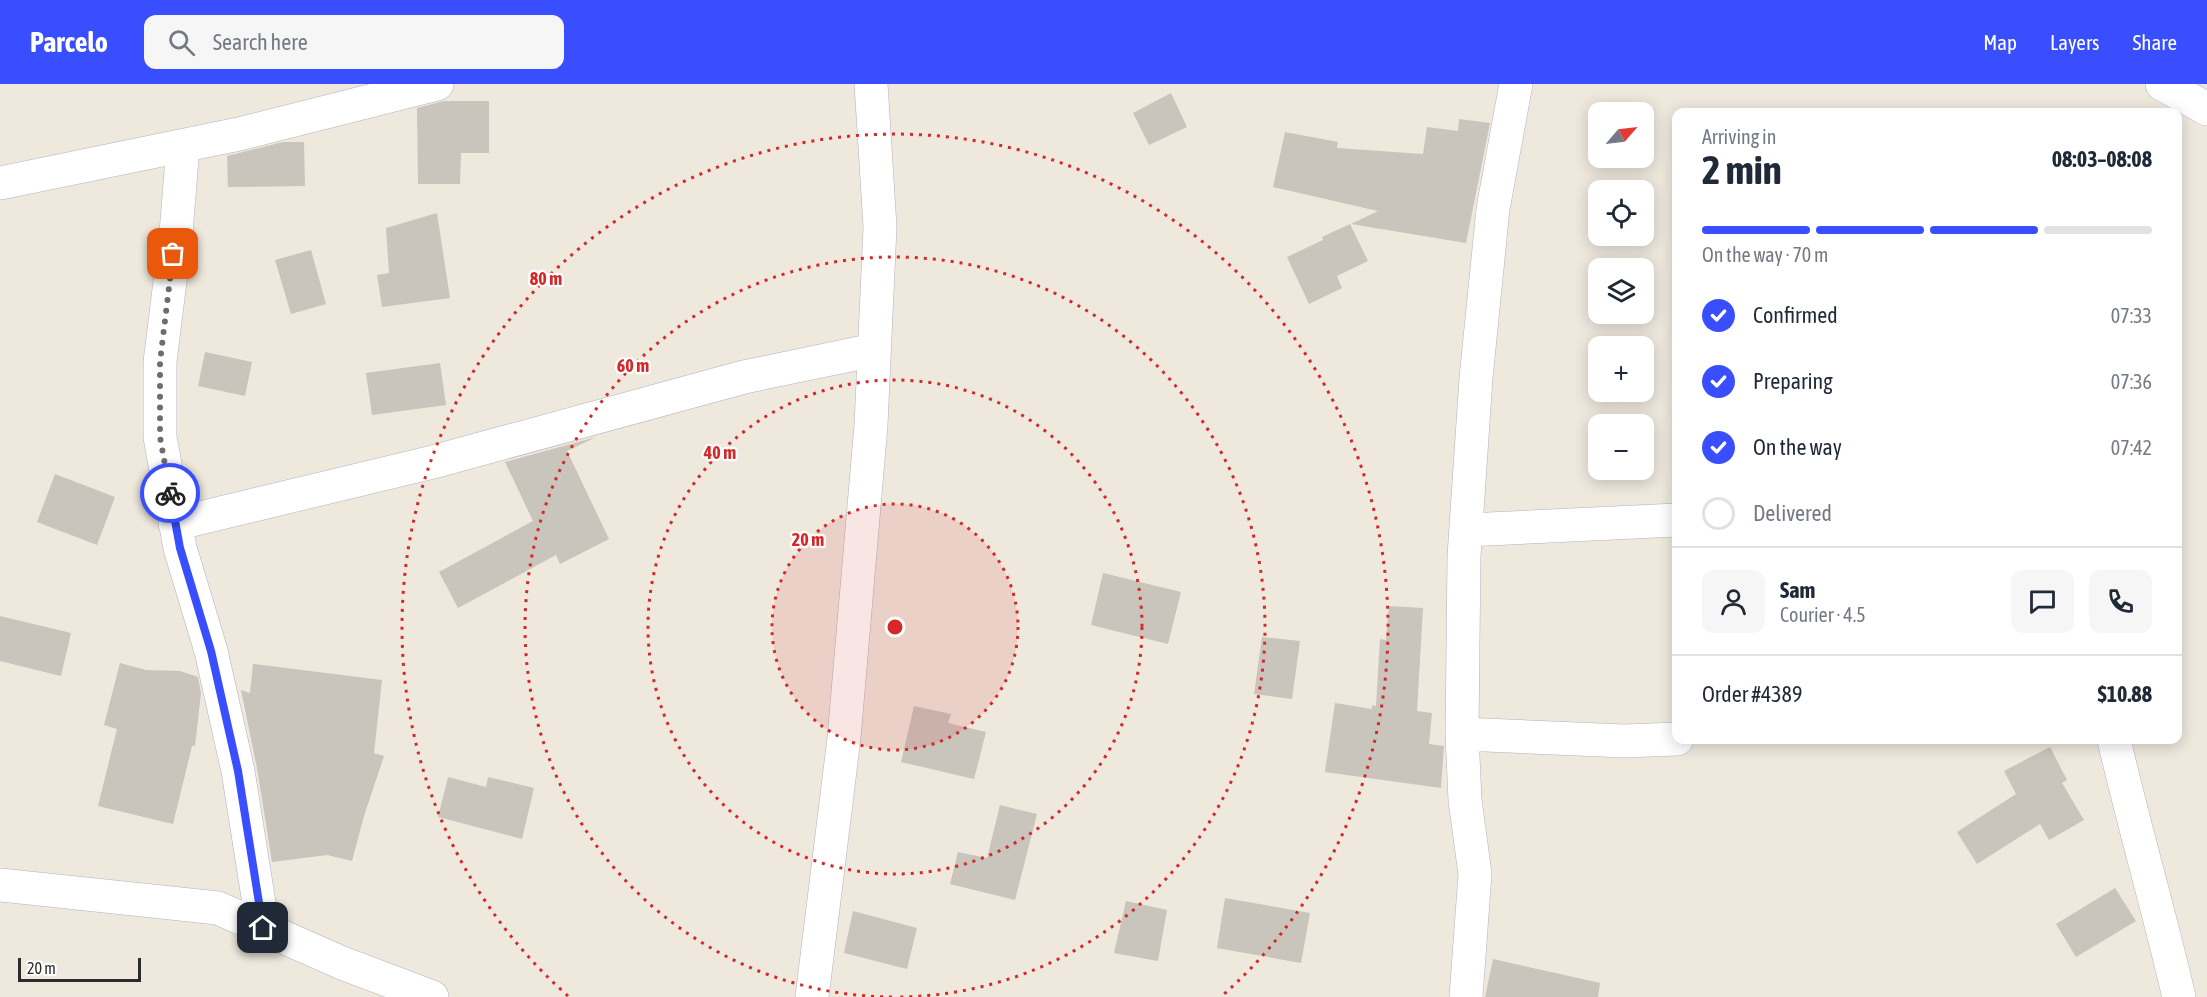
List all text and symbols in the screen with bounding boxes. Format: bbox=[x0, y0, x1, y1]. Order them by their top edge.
search box bbox=[144, 15, 564, 69]
text: Parcelo bbox=[30, 26, 108, 58]
icon: search bbox=[165, 26, 198, 59]
text: Search here bbox=[213, 29, 308, 55]
text: Map bbox=[1983, 30, 2017, 54]
text: Layers bbox=[2050, 30, 2100, 54]
text: Share bbox=[2133, 30, 2177, 54]
north arrow bbox=[1588, 102, 1654, 168]
map controls bbox=[1588, 102, 1654, 480]
text: Arriving in bbox=[1702, 125, 1776, 148]
text: 08:03–08:08 bbox=[2052, 146, 2152, 172]
text: 2 min bbox=[1702, 148, 1782, 192]
button: locate bbox=[1588, 180, 1654, 246]
pin bbox=[147, 228, 198, 279]
icon: bag bbox=[156, 237, 189, 270]
text: On the way · 70 m bbox=[1702, 243, 1828, 266]
button: layers bbox=[1588, 258, 1654, 324]
text: 80 m bbox=[530, 268, 562, 289]
icon: check bbox=[1702, 299, 1735, 332]
text: Confirmed bbox=[1753, 302, 1838, 328]
text: 07:33 bbox=[2111, 304, 2152, 327]
button: + bbox=[1588, 336, 1654, 402]
text: 60 m bbox=[617, 355, 649, 376]
icon: check bbox=[1702, 365, 1735, 398]
text: Preparing bbox=[1753, 368, 1833, 394]
text: 07:36 bbox=[2111, 370, 2152, 393]
button: − bbox=[1588, 414, 1654, 480]
icon: check bbox=[1702, 431, 1735, 464]
text: On the way bbox=[1753, 434, 1842, 460]
text: 07:42 bbox=[2111, 436, 2152, 459]
text: 40 m bbox=[703, 442, 736, 463]
courier bbox=[140, 463, 200, 523]
icon: bike bbox=[154, 477, 187, 510]
text: Delivered bbox=[1753, 500, 1832, 526]
text: 20 m bbox=[792, 529, 824, 550]
button: person bbox=[1702, 570, 1765, 633]
button: chat bbox=[2011, 570, 2074, 633]
button: phone bbox=[2089, 570, 2152, 633]
text: Sam bbox=[1780, 577, 1815, 603]
text: Courier · 4.5 bbox=[1780, 603, 1866, 626]
centre of rings bbox=[885, 617, 905, 637]
text: Order #4389 bbox=[1702, 681, 1802, 707]
text: $10.88 bbox=[2097, 681, 2152, 707]
pin bbox=[237, 902, 288, 953]
icon: home bbox=[246, 911, 279, 944]
scale bar bbox=[18, 955, 141, 982]
text: 20 m bbox=[27, 959, 56, 977]

